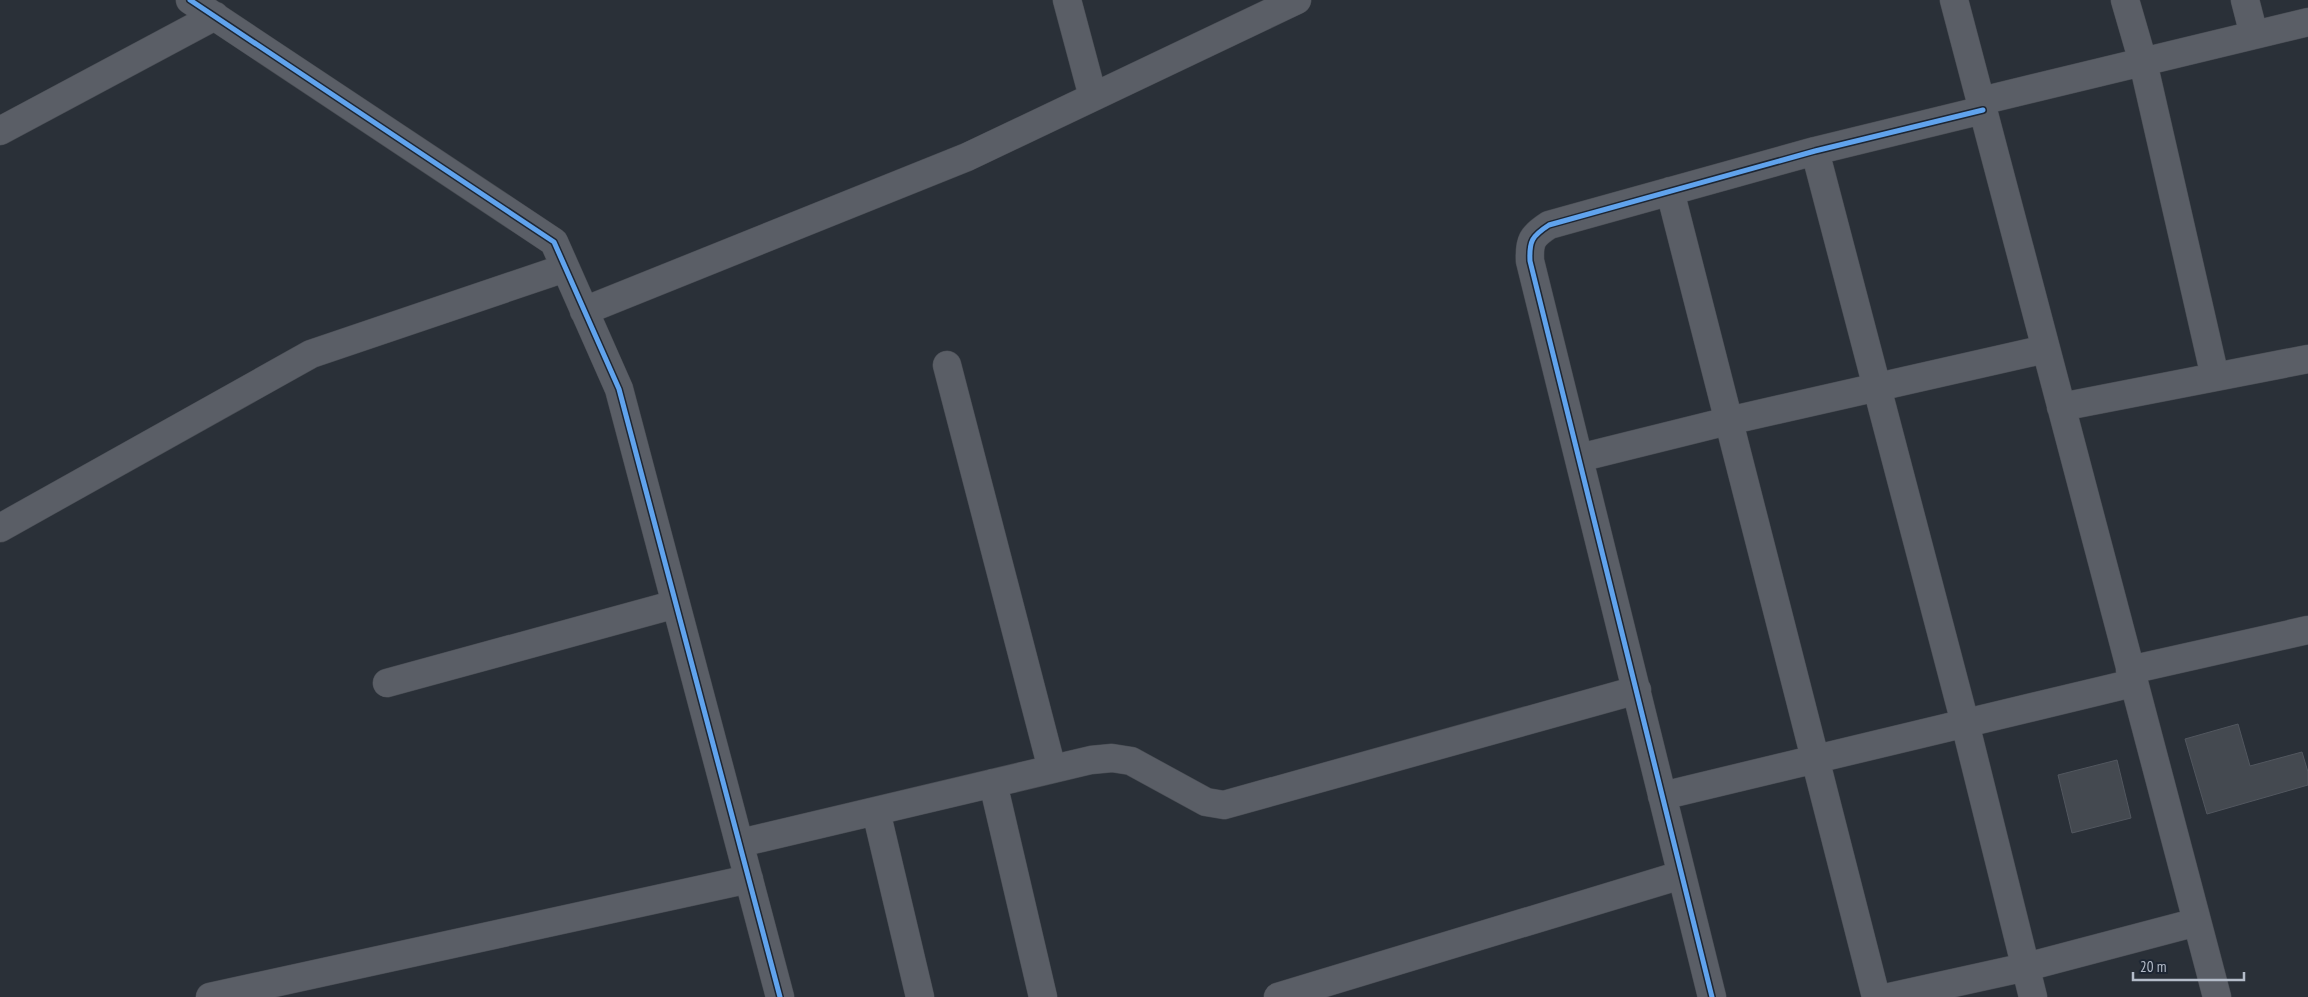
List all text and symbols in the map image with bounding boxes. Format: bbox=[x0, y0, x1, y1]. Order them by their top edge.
scale bar bbox=[2133, 950, 2244, 982]
text: 20 m bbox=[2140, 957, 2166, 976]

